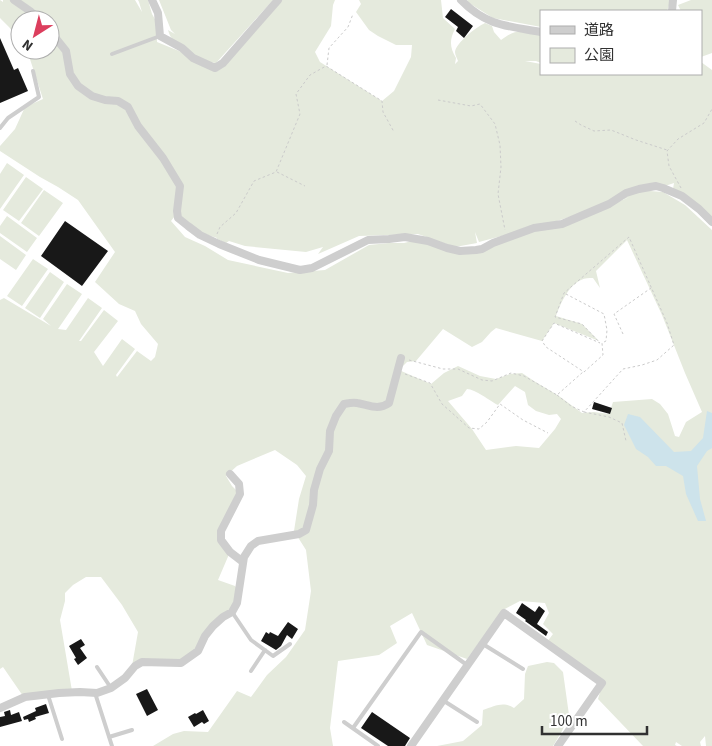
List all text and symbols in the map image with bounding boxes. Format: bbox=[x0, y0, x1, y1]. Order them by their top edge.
north arrow bbox=[10, 10, 60, 60]
legend bbox=[540, 10, 702, 75]
text: 道路 bbox=[584, 20, 614, 41]
text: N bbox=[18, 34, 38, 56]
text: 公園 bbox=[584, 45, 614, 66]
scale bar bbox=[542, 704, 647, 736]
text: 100 m bbox=[550, 711, 588, 732]

